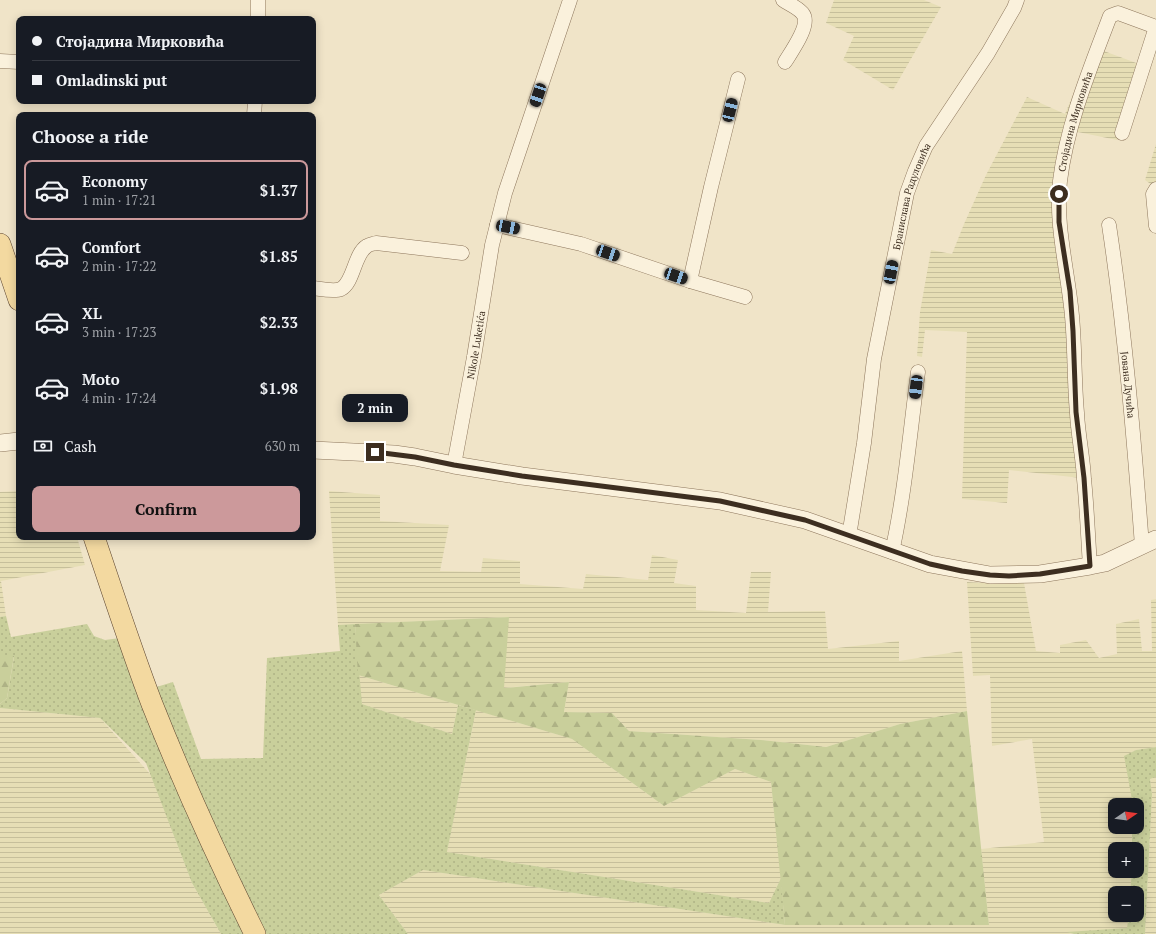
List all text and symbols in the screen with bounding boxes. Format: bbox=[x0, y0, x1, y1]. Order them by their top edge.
text: Стојадина Мирковића bbox=[56, 31, 224, 51]
text: Omladinski put bbox=[56, 70, 167, 90]
street label: Стојадина Мирковића bbox=[1055, 70, 1096, 173]
car bbox=[528, 82, 548, 108]
car bbox=[721, 97, 739, 123]
text: Choose a ride bbox=[32, 124, 148, 148]
street label: Бранислава Радуловића bbox=[890, 140, 933, 251]
text: Economy bbox=[82, 171, 147, 191]
icon: car bbox=[34, 172, 70, 208]
text: $1.37 bbox=[260, 180, 298, 200]
route start bbox=[1050, 185, 1068, 203]
text: 1 min · 17:21 bbox=[82, 191, 156, 209]
car bbox=[495, 219, 521, 235]
text: Comfort bbox=[82, 237, 141, 257]
icon: car bbox=[34, 238, 70, 274]
car bbox=[595, 243, 621, 263]
text: $1.85 bbox=[260, 246, 298, 266]
text: 2 min · 17:22 bbox=[82, 257, 156, 275]
car bbox=[883, 259, 899, 285]
car bbox=[663, 266, 689, 286]
text: XL bbox=[82, 303, 102, 323]
icon: car bbox=[34, 304, 70, 340]
street label: Nikole Luketića bbox=[464, 310, 488, 380]
text: $2.33 bbox=[260, 312, 298, 332]
text: 3 min · 17:23 bbox=[82, 323, 156, 341]
street label: Јована Дучића bbox=[1118, 351, 1138, 419]
text: Moto bbox=[82, 369, 120, 389]
icon: car bbox=[34, 370, 70, 406]
car bbox=[909, 374, 923, 400]
text: $1.98 bbox=[260, 378, 298, 398]
text: 4 min · 17:24 bbox=[82, 389, 156, 407]
callout: 2 min bbox=[342, 394, 408, 422]
text: 2 min bbox=[357, 399, 393, 417]
icon: cash bbox=[32, 435, 54, 457]
text: Cash bbox=[64, 436, 97, 456]
text: 630 m bbox=[265, 437, 300, 455]
route end bbox=[366, 443, 384, 461]
button: Confirm bbox=[32, 486, 300, 532]
north arrow bbox=[1108, 798, 1144, 834]
map controls bbox=[1108, 798, 1144, 922]
button: + bbox=[1108, 842, 1144, 878]
button: − bbox=[1108, 886, 1144, 922]

